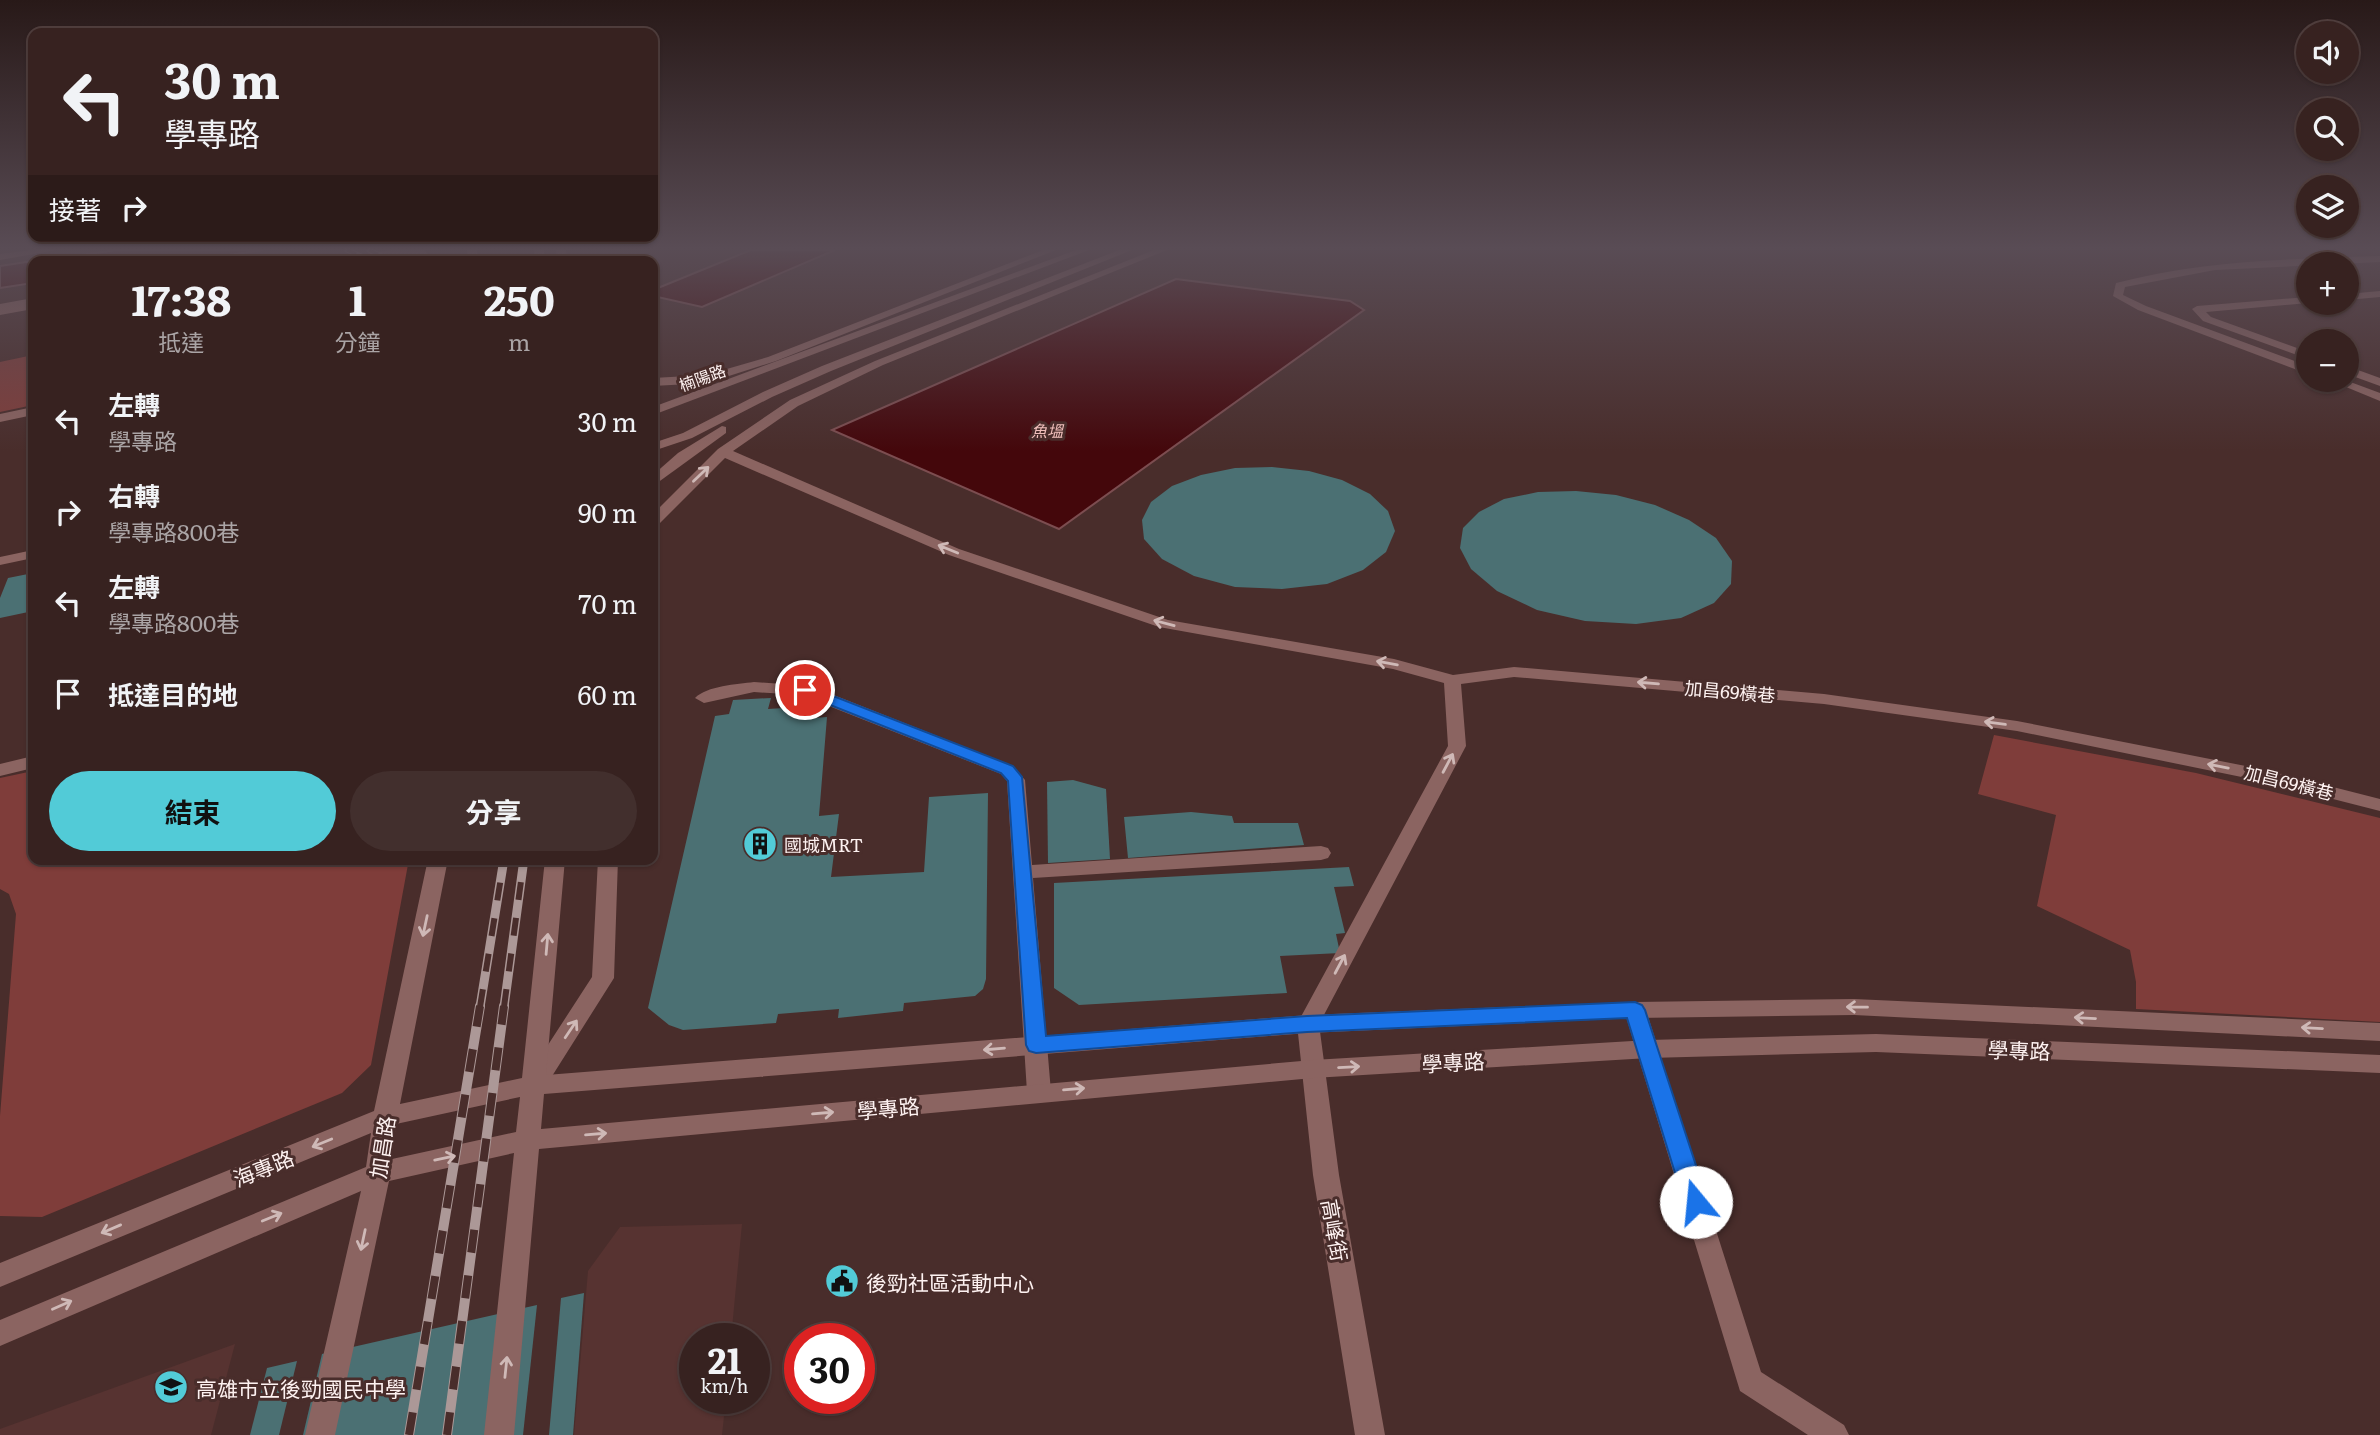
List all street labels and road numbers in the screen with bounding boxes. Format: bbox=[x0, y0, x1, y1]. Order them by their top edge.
street label: 楠陽路 bbox=[675, 358, 729, 396]
street label: 加昌69橫巷 bbox=[1683, 674, 1777, 708]
street label: 加昌69橫巷 bbox=[2242, 758, 2336, 806]
street label: 學專路 bbox=[1987, 1032, 2051, 1066]
street label: 學專路 bbox=[1421, 1044, 1485, 1078]
street label: 學專路 bbox=[855, 1089, 921, 1125]
street label: 加昌路 bbox=[361, 1113, 401, 1181]
street label: 海專路 bbox=[228, 1141, 298, 1193]
street label: 高峰街 bbox=[1315, 1196, 1357, 1264]

